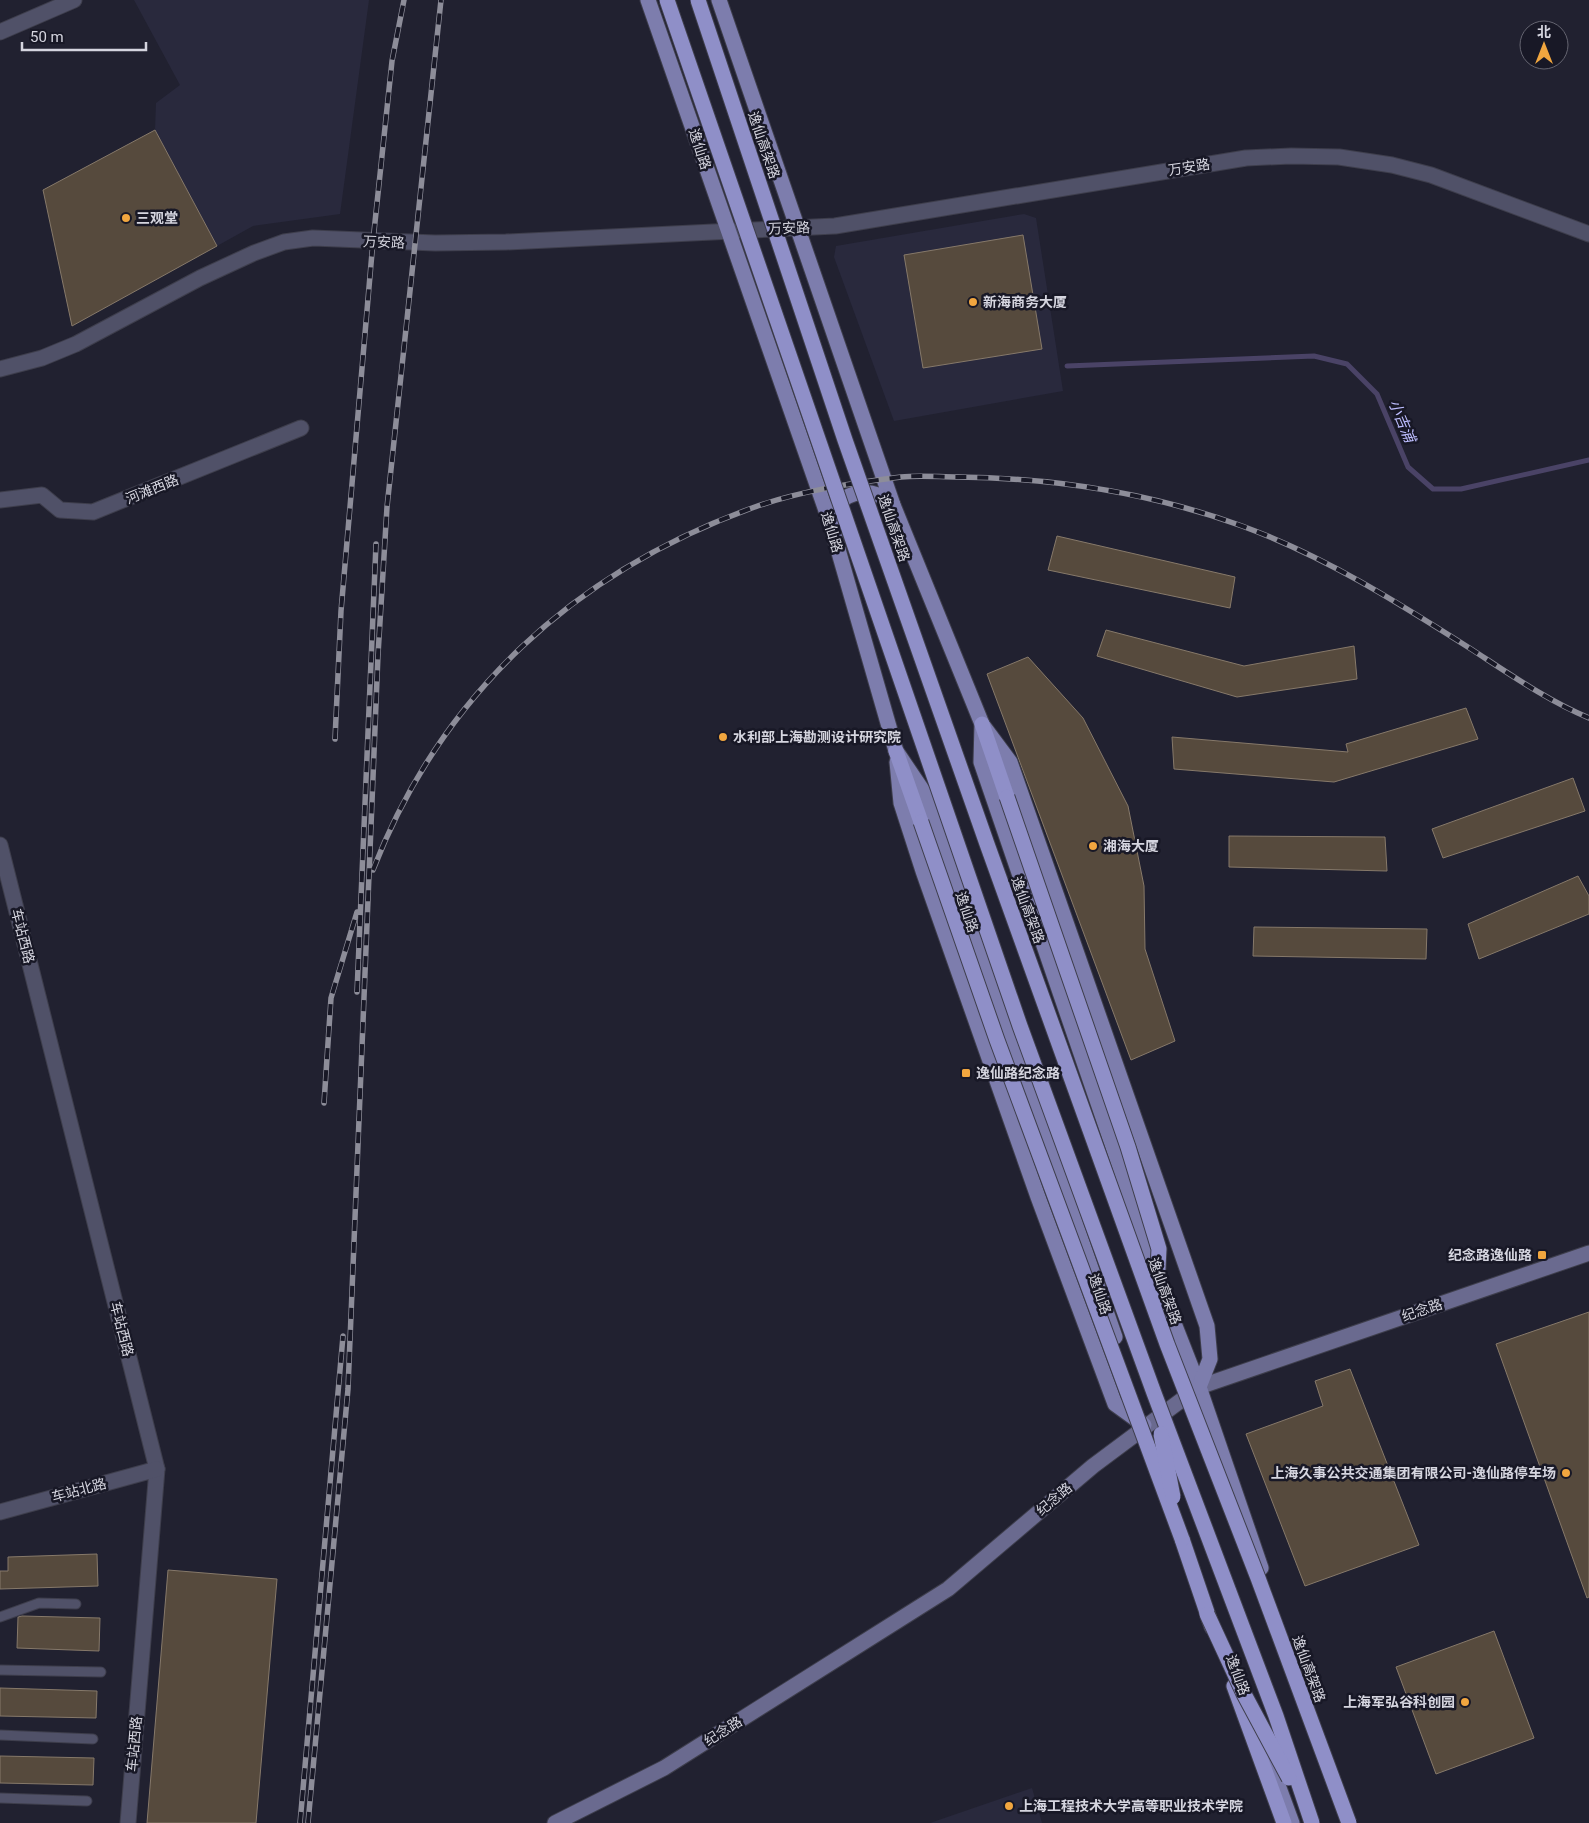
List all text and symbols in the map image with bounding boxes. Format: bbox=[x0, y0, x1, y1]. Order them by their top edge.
scale bar bbox=[22, 20, 146, 52]
north arrow bbox=[1519, 20, 1569, 70]
text: 北 bbox=[1537, 24, 1551, 40]
text: 50 m bbox=[30, 28, 64, 46]
street label: 逸仙高架路 bbox=[745, 109, 783, 181]
street label: 逸仙路 bbox=[686, 127, 714, 171]
street label: 万安路 bbox=[1167, 156, 1211, 178]
place label: 三观堂 bbox=[136, 210, 178, 226]
marker: 三观堂 bbox=[120, 212, 132, 224]
street label: 万安路 bbox=[768, 219, 810, 237]
street label: 万安路 bbox=[363, 233, 405, 251]
place label: 新海商务大厦 bbox=[983, 294, 1067, 310]
marker: 新海商务大厦 bbox=[967, 296, 979, 308]
water label: 小吉浦 bbox=[1385, 397, 1420, 447]
street label: 河滩西路 bbox=[123, 471, 181, 507]
street label: 逸仙高架路 bbox=[875, 492, 913, 564]
street label: 逸仙路 bbox=[818, 510, 846, 554]
place label: 水利部上海勘测设计研究院 bbox=[733, 729, 901, 745]
marker: 水利部上海勘测设计研究院 bbox=[717, 731, 729, 743]
place label: 湘海大厦 bbox=[1103, 838, 1159, 854]
marker: 湘海大厦 bbox=[1087, 840, 1099, 852]
street label: 逸仙高架路 bbox=[1009, 874, 1047, 946]
street label: 逸仙路 bbox=[953, 890, 981, 934]
street label: 车站西路 bbox=[8, 907, 38, 965]
place label: 逸仙路纪念路 bbox=[976, 1065, 1060, 1081]
marker: 逸仙路纪念路 bbox=[960, 1067, 972, 1079]
place label: 纪念路逸仙路 bbox=[1448, 1247, 1532, 1263]
marker: 纪念路逸仙路 bbox=[1536, 1249, 1548, 1261]
street label: 逸仙高架路 bbox=[1146, 1255, 1184, 1327]
street label: 逸仙路 bbox=[1086, 1272, 1114, 1316]
street label: 纪念路 bbox=[1400, 1296, 1444, 1324]
street label: 车站西路 bbox=[107, 1300, 137, 1358]
place label: 上海久事公共交通集团有限公司-逸仙路停车场 bbox=[1270, 1465, 1556, 1481]
marker: 上海久事公共交通集团有限公司-逸仙路停车场 bbox=[1560, 1467, 1572, 1479]
street label: 车站北路 bbox=[50, 1475, 108, 1505]
street label: 纪念路 bbox=[1033, 1479, 1075, 1519]
street label: 逸仙高架路 bbox=[1290, 1633, 1328, 1705]
street label: 逸仙路 bbox=[1223, 1653, 1253, 1697]
place label: 上海军弘谷科创园 bbox=[1343, 1694, 1455, 1710]
marker: 上海军弘谷科创园 bbox=[1459, 1696, 1471, 1708]
street label: 纪念路 bbox=[701, 1713, 745, 1749]
street label: 车站西路 bbox=[124, 1715, 144, 1773]
place label: 上海工程技术大学高等职业技术学院 bbox=[1019, 1798, 1243, 1814]
marker: 上海工程技术大学高等职业技术学院 bbox=[1003, 1800, 1015, 1812]

